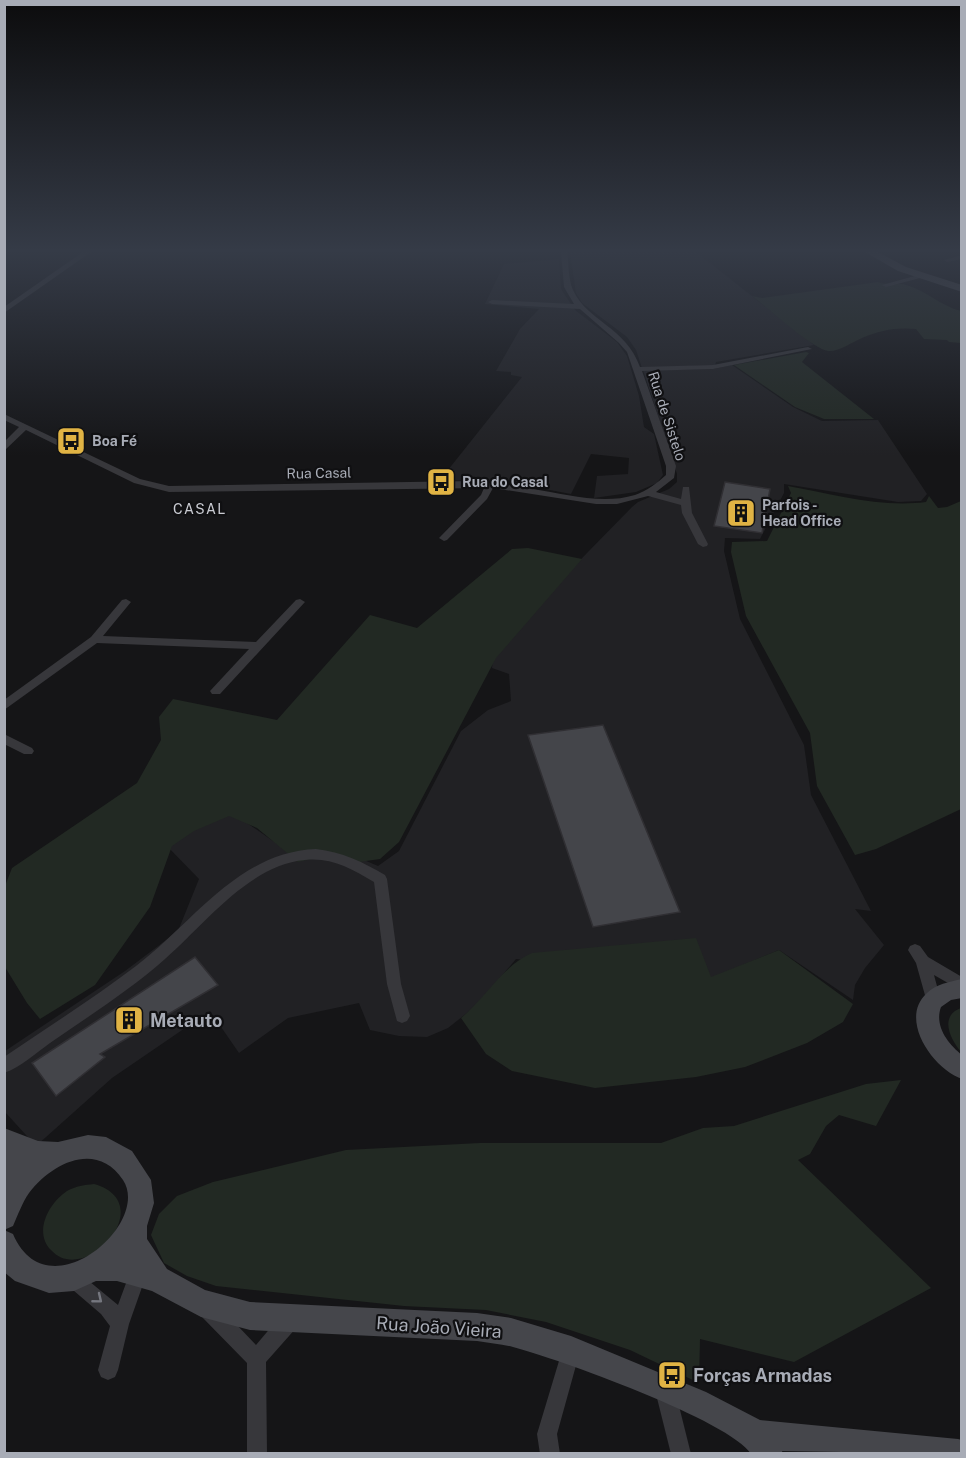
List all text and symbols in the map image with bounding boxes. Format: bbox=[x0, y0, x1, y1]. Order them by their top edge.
street label: Rua de Sistelo bbox=[645, 369, 689, 463]
bus stop icon: Boa Fé bbox=[55, 425, 87, 457]
place label: Boa Fé bbox=[92, 433, 137, 449]
street label: Rua Casal bbox=[286, 464, 352, 482]
bus stop icon: Rua do Casal bbox=[425, 466, 457, 498]
place label: Rua do Casal bbox=[462, 474, 549, 490]
building icon: Parfois - Head Office bbox=[725, 497, 757, 529]
place label: Parfois - Head Office bbox=[762, 497, 841, 529]
district label: CASAL bbox=[173, 501, 227, 517]
building icon: Metauto bbox=[113, 1004, 145, 1036]
place label: Metauto bbox=[150, 1010, 222, 1031]
one-way arrow bbox=[91, 1291, 102, 1302]
street label: Rua João Vieira bbox=[375, 1312, 503, 1342]
bus stop icon: Forças Armadas bbox=[656, 1359, 688, 1391]
place label: Forças Armadas bbox=[693, 1365, 832, 1386]

